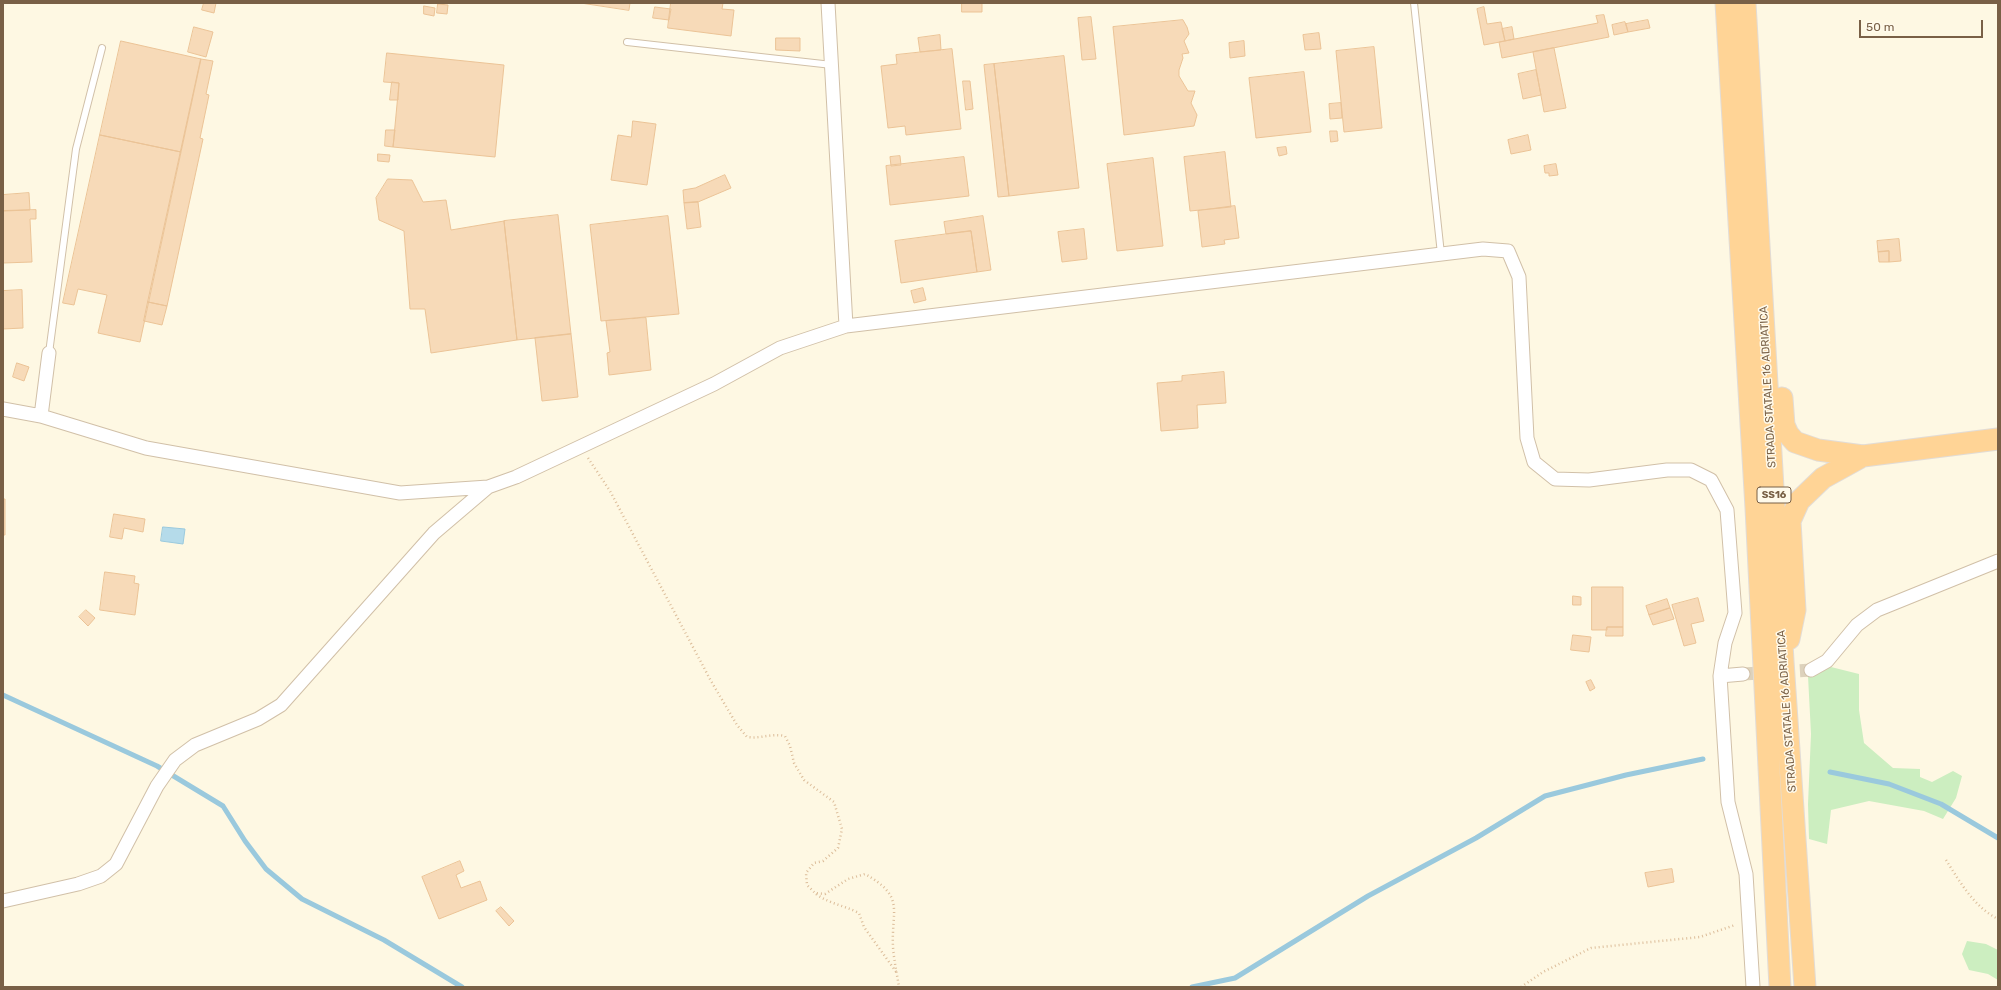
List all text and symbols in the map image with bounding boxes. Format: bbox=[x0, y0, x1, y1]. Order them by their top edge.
scale bar bbox=[1861, 12, 1985, 38]
text: 50 m bbox=[1866, 20, 1894, 34]
street label: STRADA STATALE 16 ADRIATICA bbox=[1757, 306, 1779, 468]
road number: SS16 bbox=[1757, 487, 1791, 503]
street label: STRADA STATALE 16 ADRIATICA bbox=[1775, 630, 1799, 792]

